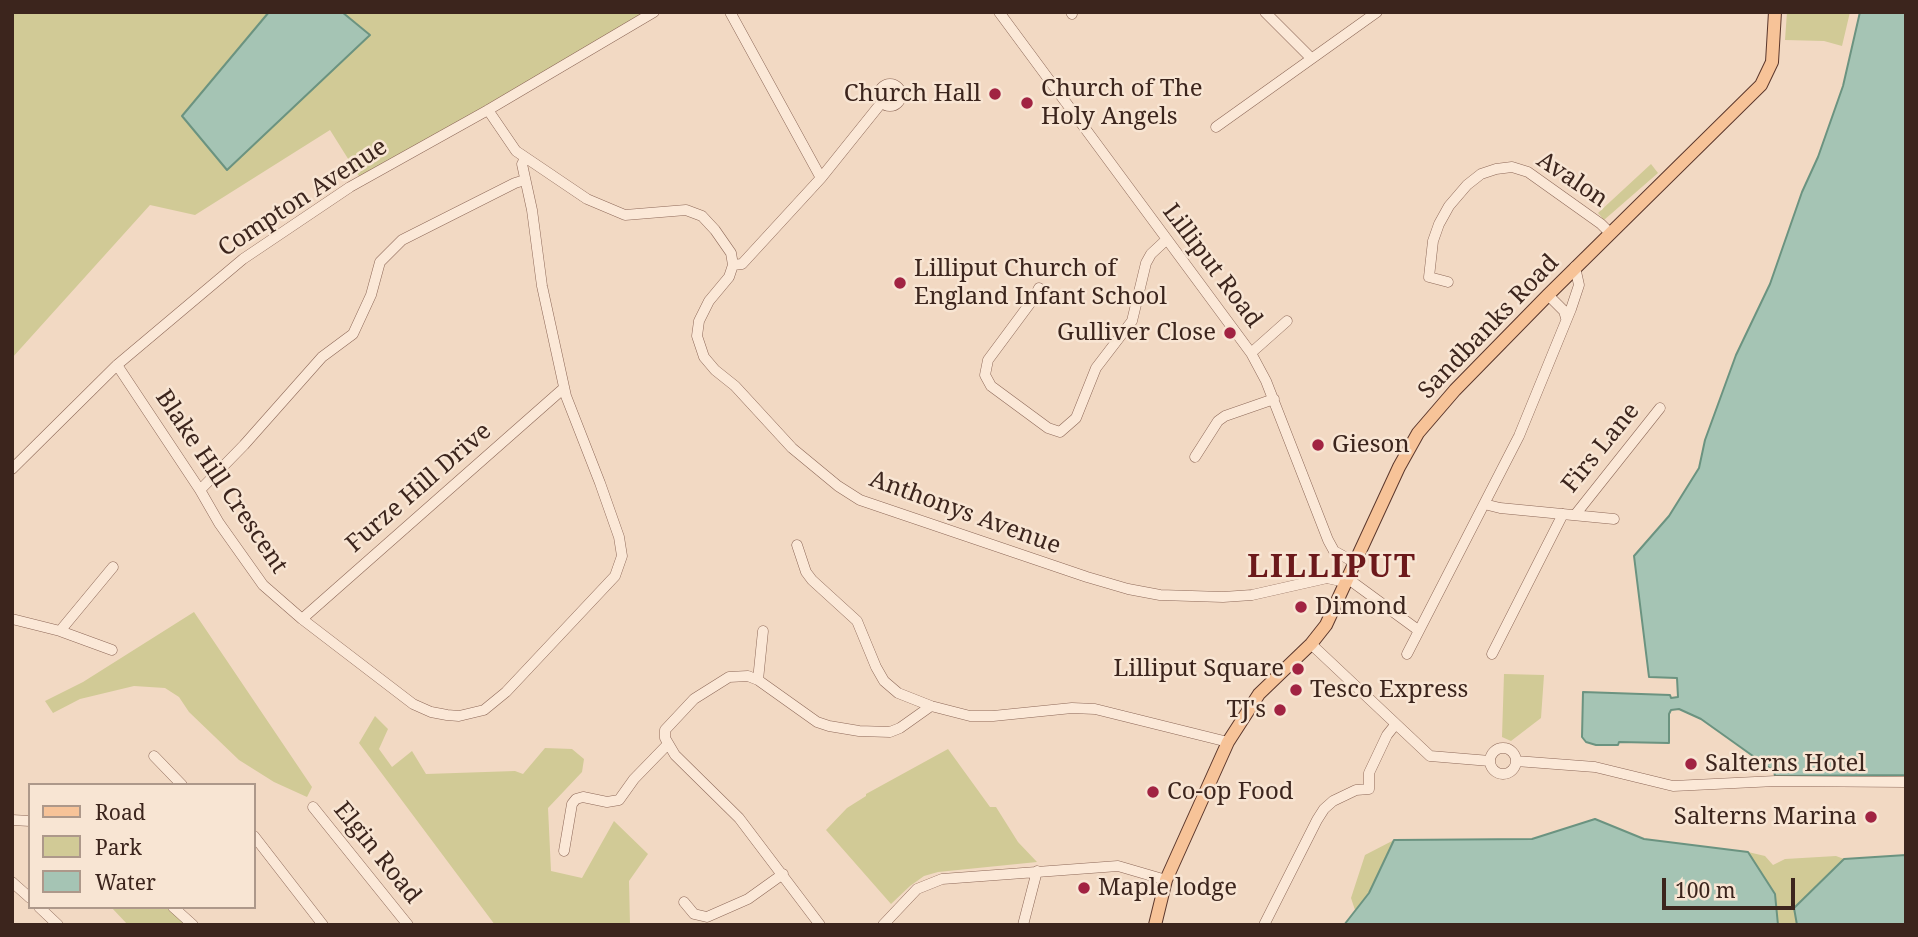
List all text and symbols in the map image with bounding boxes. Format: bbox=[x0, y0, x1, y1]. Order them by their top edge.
place label: Church of The Holy Angels bbox=[1041, 75, 1203, 131]
place label: Church Hall bbox=[844, 80, 981, 108]
marker: Church Hall bbox=[987, 86, 1003, 102]
marker: Church of The Holy Angels bbox=[1019, 95, 1035, 111]
street label: Compton Avenue bbox=[213, 133, 393, 263]
street label: Avalon bbox=[1531, 146, 1613, 214]
street label: Lilliput Road bbox=[1156, 198, 1268, 334]
street label: Sandbanks Road bbox=[1413, 249, 1565, 405]
place label: Lilliput Church of England Infant School bbox=[914, 255, 1167, 311]
marker: Lilliput Church of England Infant School bbox=[892, 275, 908, 291]
place label: Gulliver Close bbox=[1057, 319, 1216, 347]
marker: Gulliver Close bbox=[1222, 325, 1238, 341]
street label: Blake Hill Crescent bbox=[149, 385, 293, 579]
street label: Firs Lane bbox=[1556, 397, 1646, 499]
street label: Furze Hill Drive bbox=[340, 417, 498, 559]
place label: Gieson bbox=[1332, 431, 1410, 459]
marker: Gieson bbox=[1310, 437, 1326, 453]
street label: Anthonys Avenue bbox=[865, 465, 1065, 561]
district label: LILLIPUT bbox=[1248, 549, 1416, 587]
place label: Dimond bbox=[1315, 593, 1407, 621]
marker: Dimond bbox=[1293, 599, 1309, 615]
place label: Lilliput Square bbox=[1113, 655, 1284, 683]
marker: Lilliput Square bbox=[1290, 661, 1306, 677]
place label: Tesco Express bbox=[1310, 676, 1468, 704]
marker: Tesco Express bbox=[1288, 682, 1304, 698]
place label: TJ's bbox=[1227, 696, 1266, 724]
marker: TJ's bbox=[1272, 702, 1288, 718]
place label: Salterns Hotel bbox=[1705, 750, 1866, 778]
marker: Salterns Hotel bbox=[1683, 756, 1699, 772]
place label: Co-op Food bbox=[1167, 778, 1293, 806]
legend bbox=[28, 783, 256, 909]
marker: Co-op Food bbox=[1145, 784, 1161, 800]
street label: Elgin Road bbox=[327, 796, 427, 910]
text: Road bbox=[95, 798, 146, 826]
place label: Salterns Marina bbox=[1674, 803, 1857, 831]
marker: Salterns Marina bbox=[1863, 809, 1879, 825]
text: Park bbox=[95, 833, 142, 861]
scale bar bbox=[1666, 864, 1799, 908]
text: Water bbox=[95, 868, 156, 896]
place label: Maple lodge bbox=[1098, 874, 1237, 902]
text: 100 m bbox=[1675, 876, 1736, 904]
marker: Maple lodge bbox=[1076, 880, 1092, 896]

